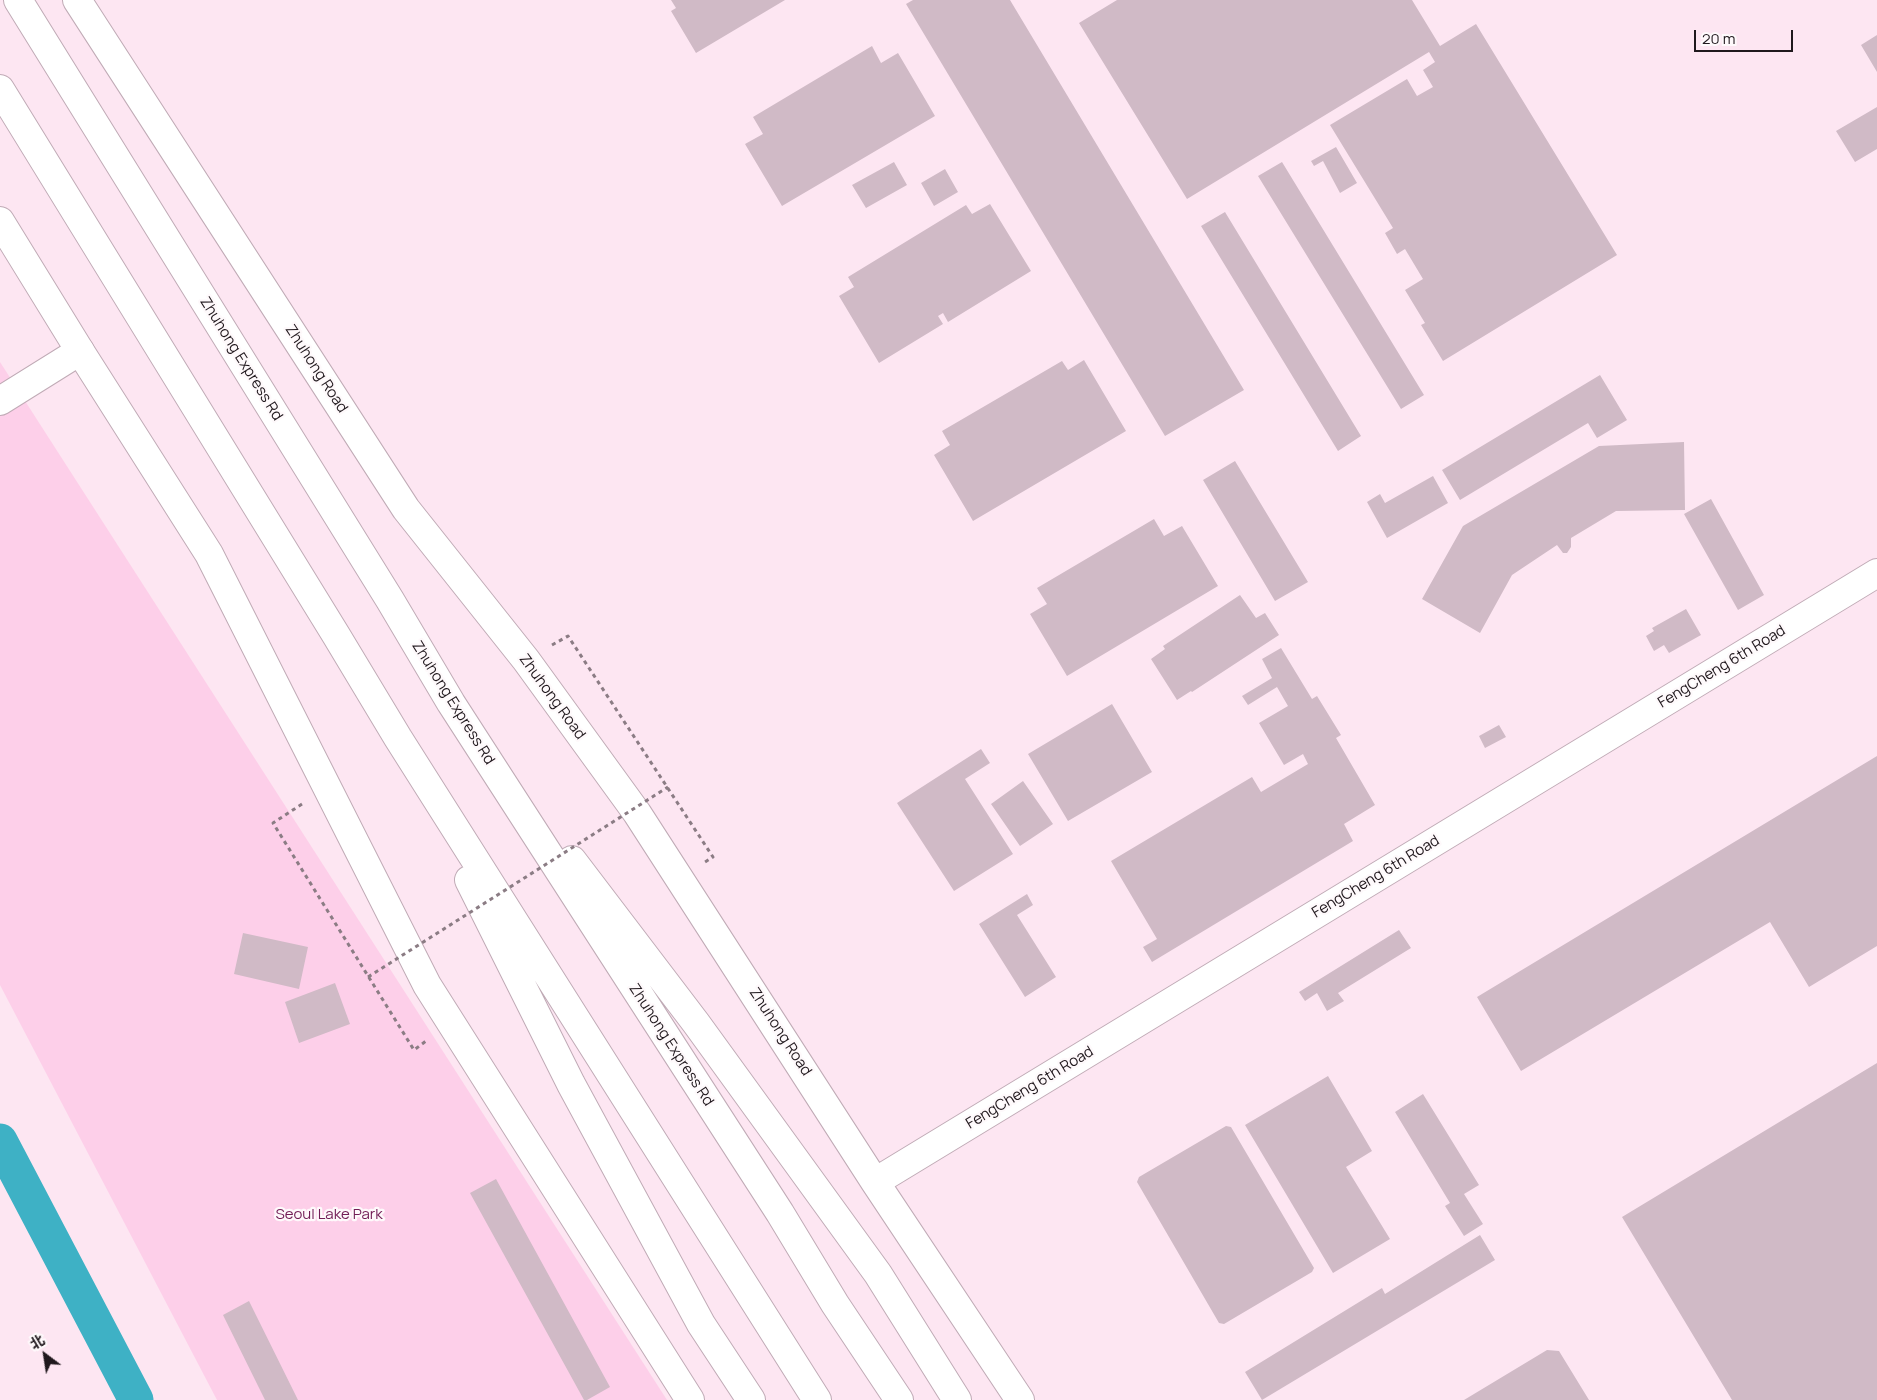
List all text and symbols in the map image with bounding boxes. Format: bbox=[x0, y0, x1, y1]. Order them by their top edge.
scale bar bbox=[1697, 20, 1796, 52]
text: 20 m bbox=[1702, 28, 1735, 49]
street label: Zhuhong Express Rd bbox=[196, 294, 286, 424]
street label: Zhuhong Road bbox=[281, 322, 351, 416]
street label: FengCheng 6th Road bbox=[1655, 622, 1789, 712]
street label: Zhuhong Express Rd bbox=[408, 638, 498, 768]
street label: Zhuhong Road bbox=[515, 651, 589, 743]
street label: FengCheng 6th Road bbox=[1309, 832, 1443, 922]
street label: Zhuhong Express Rd bbox=[625, 981, 717, 1109]
street label: Zhuhong Road bbox=[745, 985, 815, 1079]
street label: FengCheng 6th Road bbox=[963, 1043, 1097, 1133]
park label: Seoul Lake Park bbox=[275, 1206, 383, 1224]
north arrow bbox=[20, 1330, 70, 1380]
text: 北 bbox=[26, 1330, 48, 1353]

